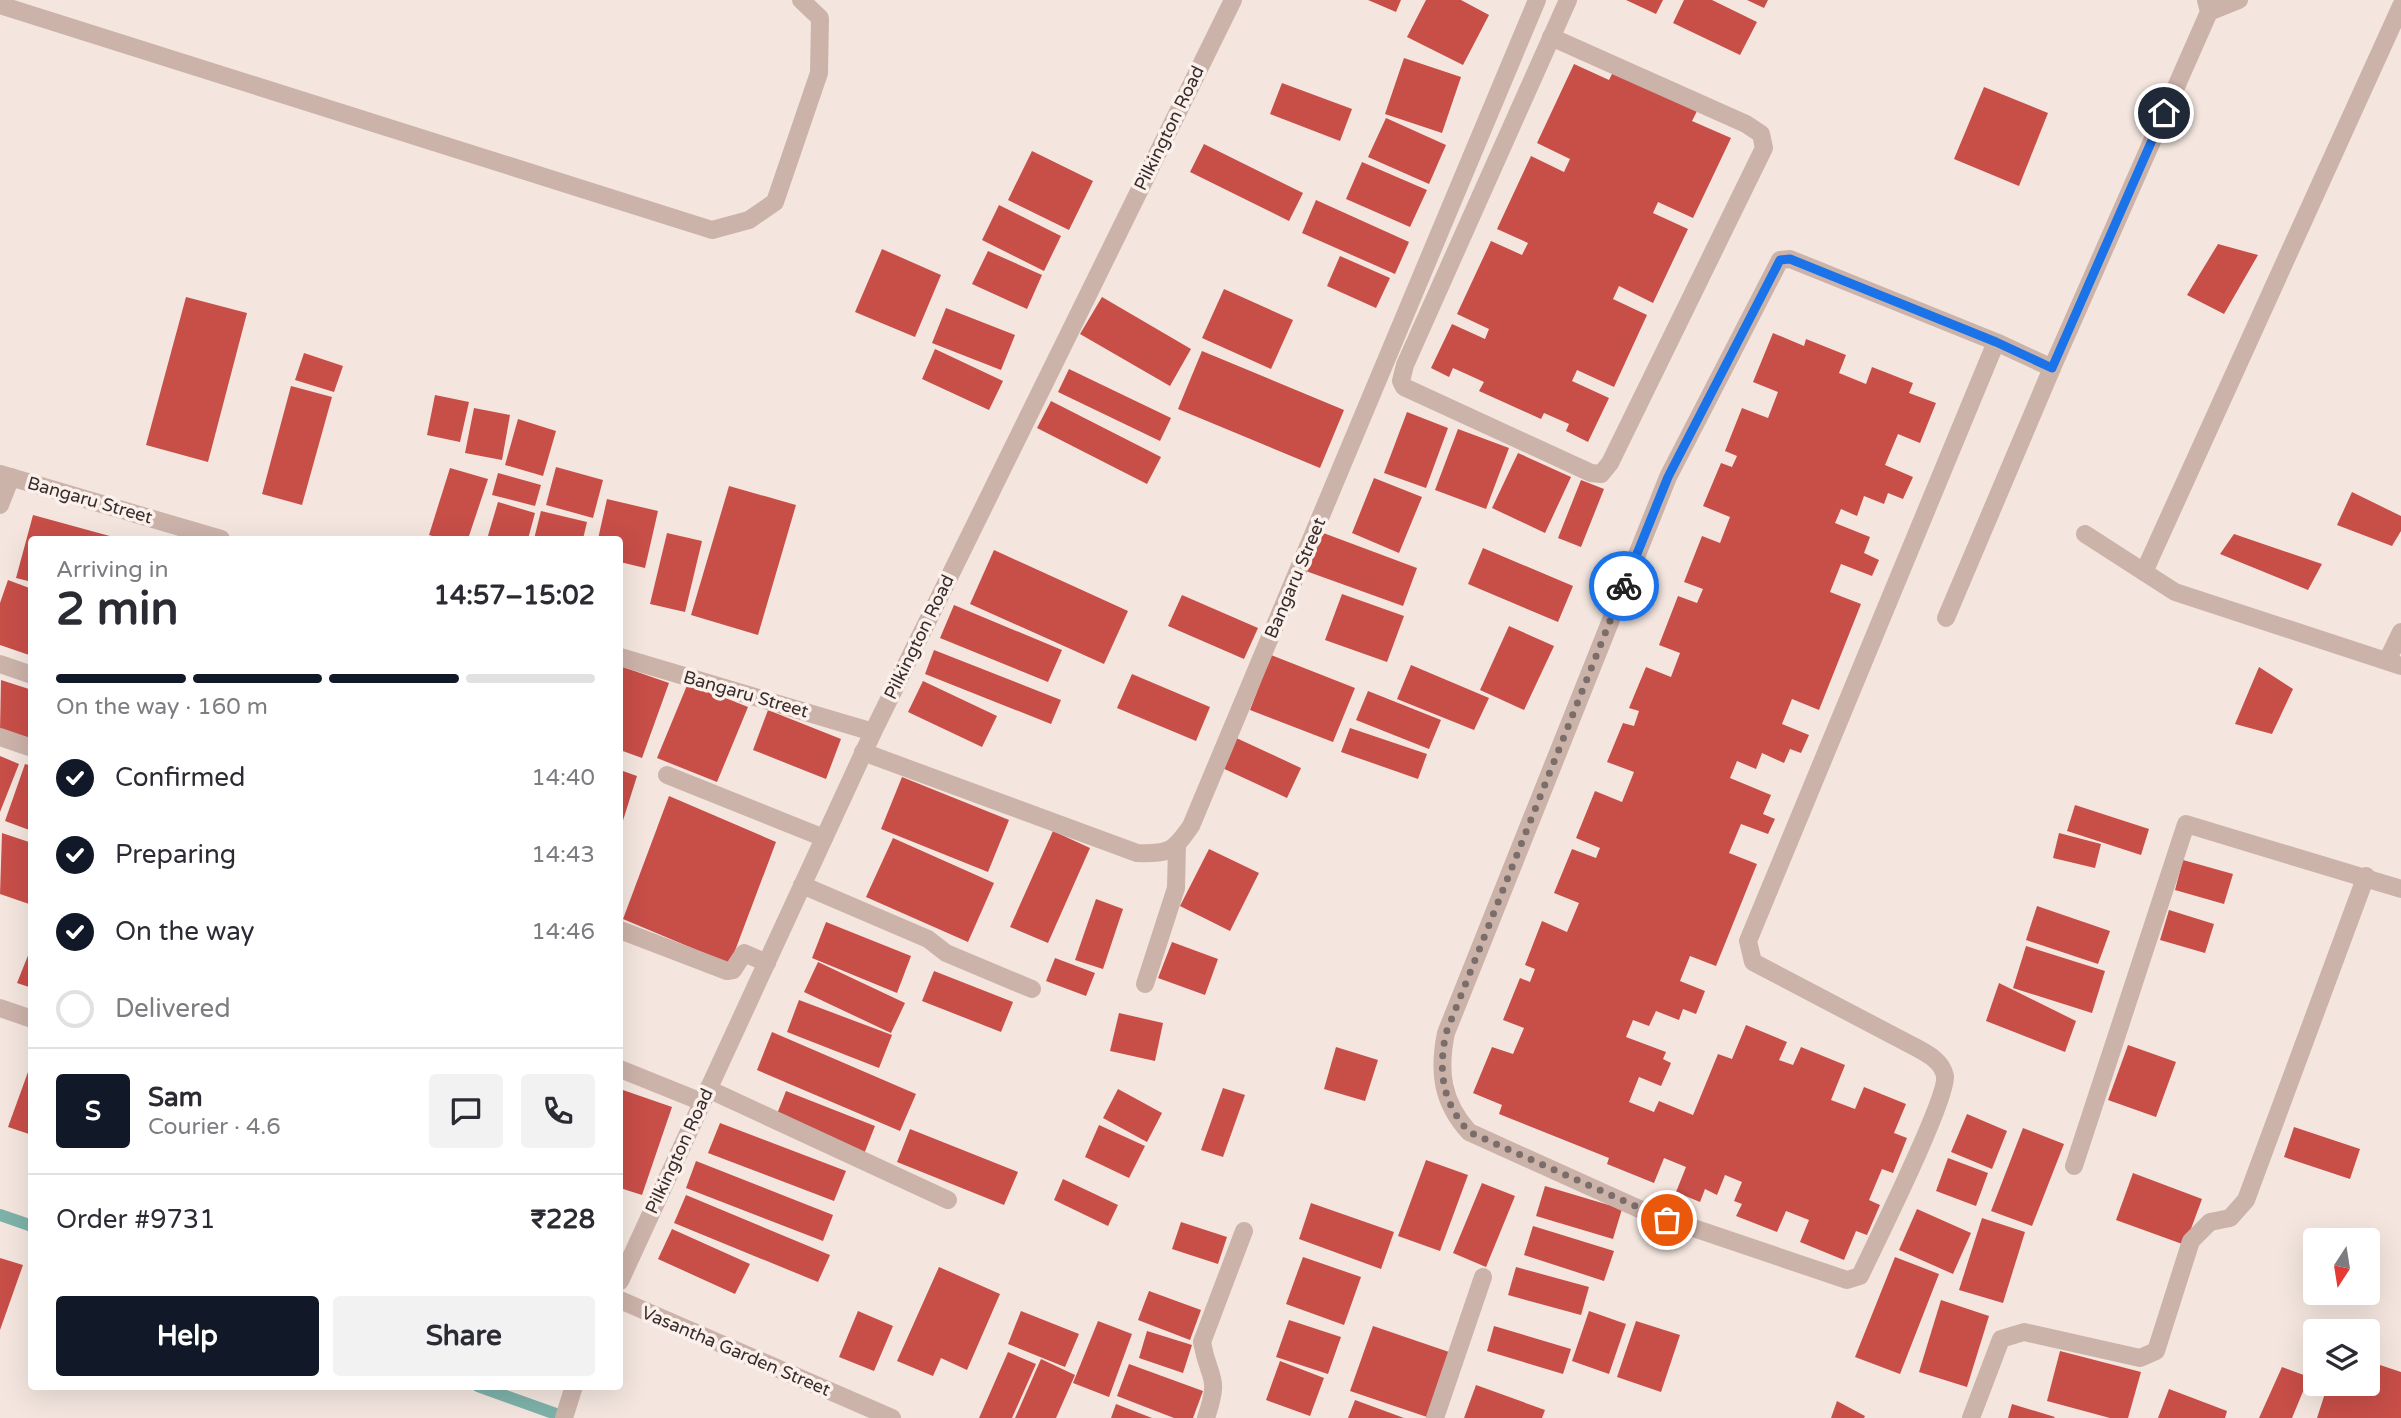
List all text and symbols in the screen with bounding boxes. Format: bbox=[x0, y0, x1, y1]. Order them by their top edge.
street label: Pilkington Road bbox=[1129, 62, 1209, 194]
pin bbox=[2134, 83, 2194, 143]
icon: home bbox=[2145, 94, 2183, 132]
street label: Bangaru Street bbox=[25, 472, 155, 528]
street label: Bangaru Street bbox=[1260, 514, 1330, 642]
courier bbox=[1589, 551, 1659, 621]
text: Arriving in bbox=[56, 556, 169, 584]
icon: bike bbox=[1605, 567, 1643, 605]
street label: Pilkington Road bbox=[879, 571, 959, 703]
text: 14:57–15:02 bbox=[434, 580, 595, 611]
text: 2 min bbox=[56, 582, 179, 637]
street label: Bangaru Street bbox=[681, 666, 811, 722]
text: On the way · 160 m bbox=[56, 693, 268, 721]
icon: check bbox=[56, 759, 94, 797]
text: Confirmed bbox=[115, 762, 245, 793]
text: 14:40 bbox=[531, 764, 595, 792]
icon: check bbox=[56, 836, 94, 874]
text: Preparing bbox=[115, 839, 236, 870]
text: 14:43 bbox=[531, 841, 595, 869]
icon: check bbox=[56, 913, 94, 951]
text: On the way bbox=[115, 916, 255, 947]
text: 14:46 bbox=[531, 918, 595, 946]
text: Delivered bbox=[115, 993, 231, 1024]
button: chat bbox=[429, 1074, 503, 1148]
button: phone bbox=[521, 1074, 595, 1148]
text: Sam bbox=[148, 1082, 203, 1113]
street label: Pilkington Road bbox=[640, 1085, 718, 1217]
text: S bbox=[85, 1096, 101, 1127]
text: Courier · 4.6 bbox=[148, 1113, 281, 1141]
pin bbox=[1637, 1190, 1697, 1250]
icon: bag bbox=[1648, 1201, 1686, 1239]
text: Order #9731 bbox=[56, 1204, 216, 1235]
text: ₹228 bbox=[531, 1204, 595, 1235]
north arrow bbox=[2303, 1228, 2380, 1306]
map controls bbox=[2303, 1228, 2380, 1396]
button: Help bbox=[56, 1296, 319, 1376]
button: Share bbox=[333, 1296, 595, 1376]
street label: Vasantha Garden Street bbox=[638, 1301, 834, 1401]
button: layers bbox=[2303, 1319, 2380, 1396]

